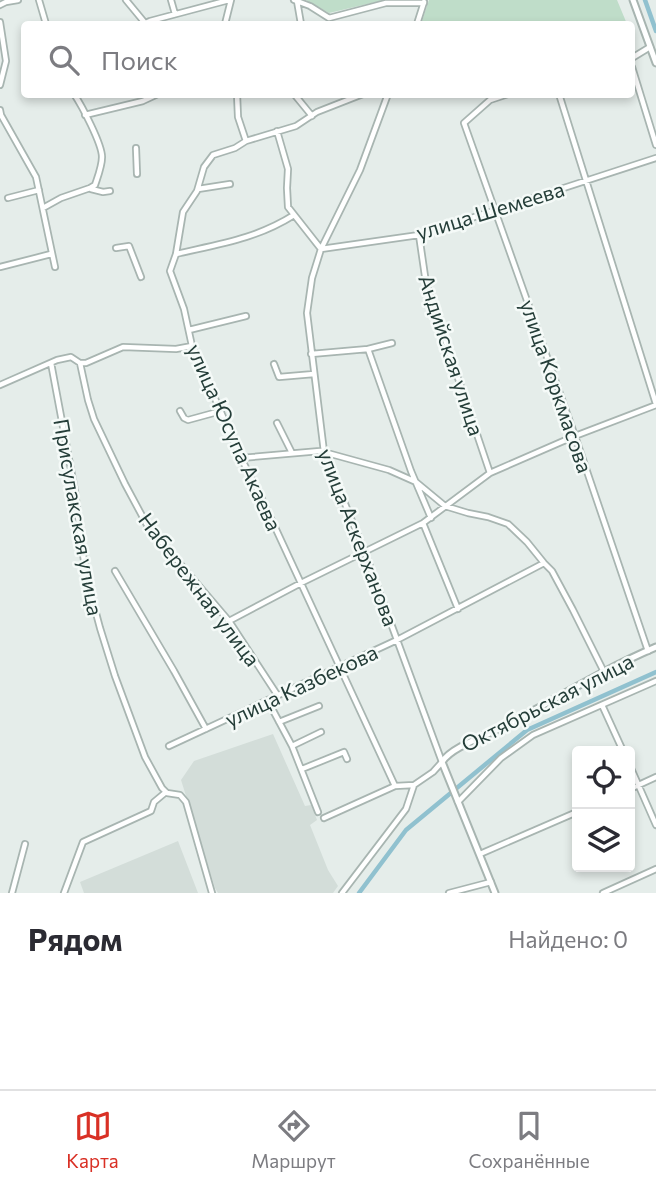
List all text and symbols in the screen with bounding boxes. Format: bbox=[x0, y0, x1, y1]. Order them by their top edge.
search box bbox=[21, 21, 635, 98]
icon: search bbox=[45, 41, 83, 79]
text: Поиск bbox=[101, 44, 178, 75]
street label: улица Шемеева bbox=[413, 176, 567, 244]
street label: Андийская улица bbox=[414, 271, 490, 439]
street label: улица Коркмасова bbox=[516, 296, 598, 476]
street label: улица Юсупа Акаева bbox=[182, 340, 288, 534]
street label: Присулакская улица bbox=[49, 417, 109, 617]
street label: улица Аскерханова bbox=[314, 445, 404, 629]
street label: Набережная улица bbox=[134, 507, 266, 671]
street label: улица Казбекова bbox=[221, 639, 381, 731]
street label: Октябрьская улица bbox=[457, 648, 637, 756]
map controls bbox=[572, 746, 635, 872]
button: locate bbox=[572, 746, 635, 809]
button: layers bbox=[572, 809, 635, 872]
text: Рядом bbox=[28, 920, 122, 957]
text: Найдено: 0 bbox=[508, 925, 628, 953]
tab: Карта bbox=[66, 1107, 119, 1172]
tab: Маршрут bbox=[251, 1107, 336, 1172]
tab: Сохранённые bbox=[468, 1107, 590, 1172]

